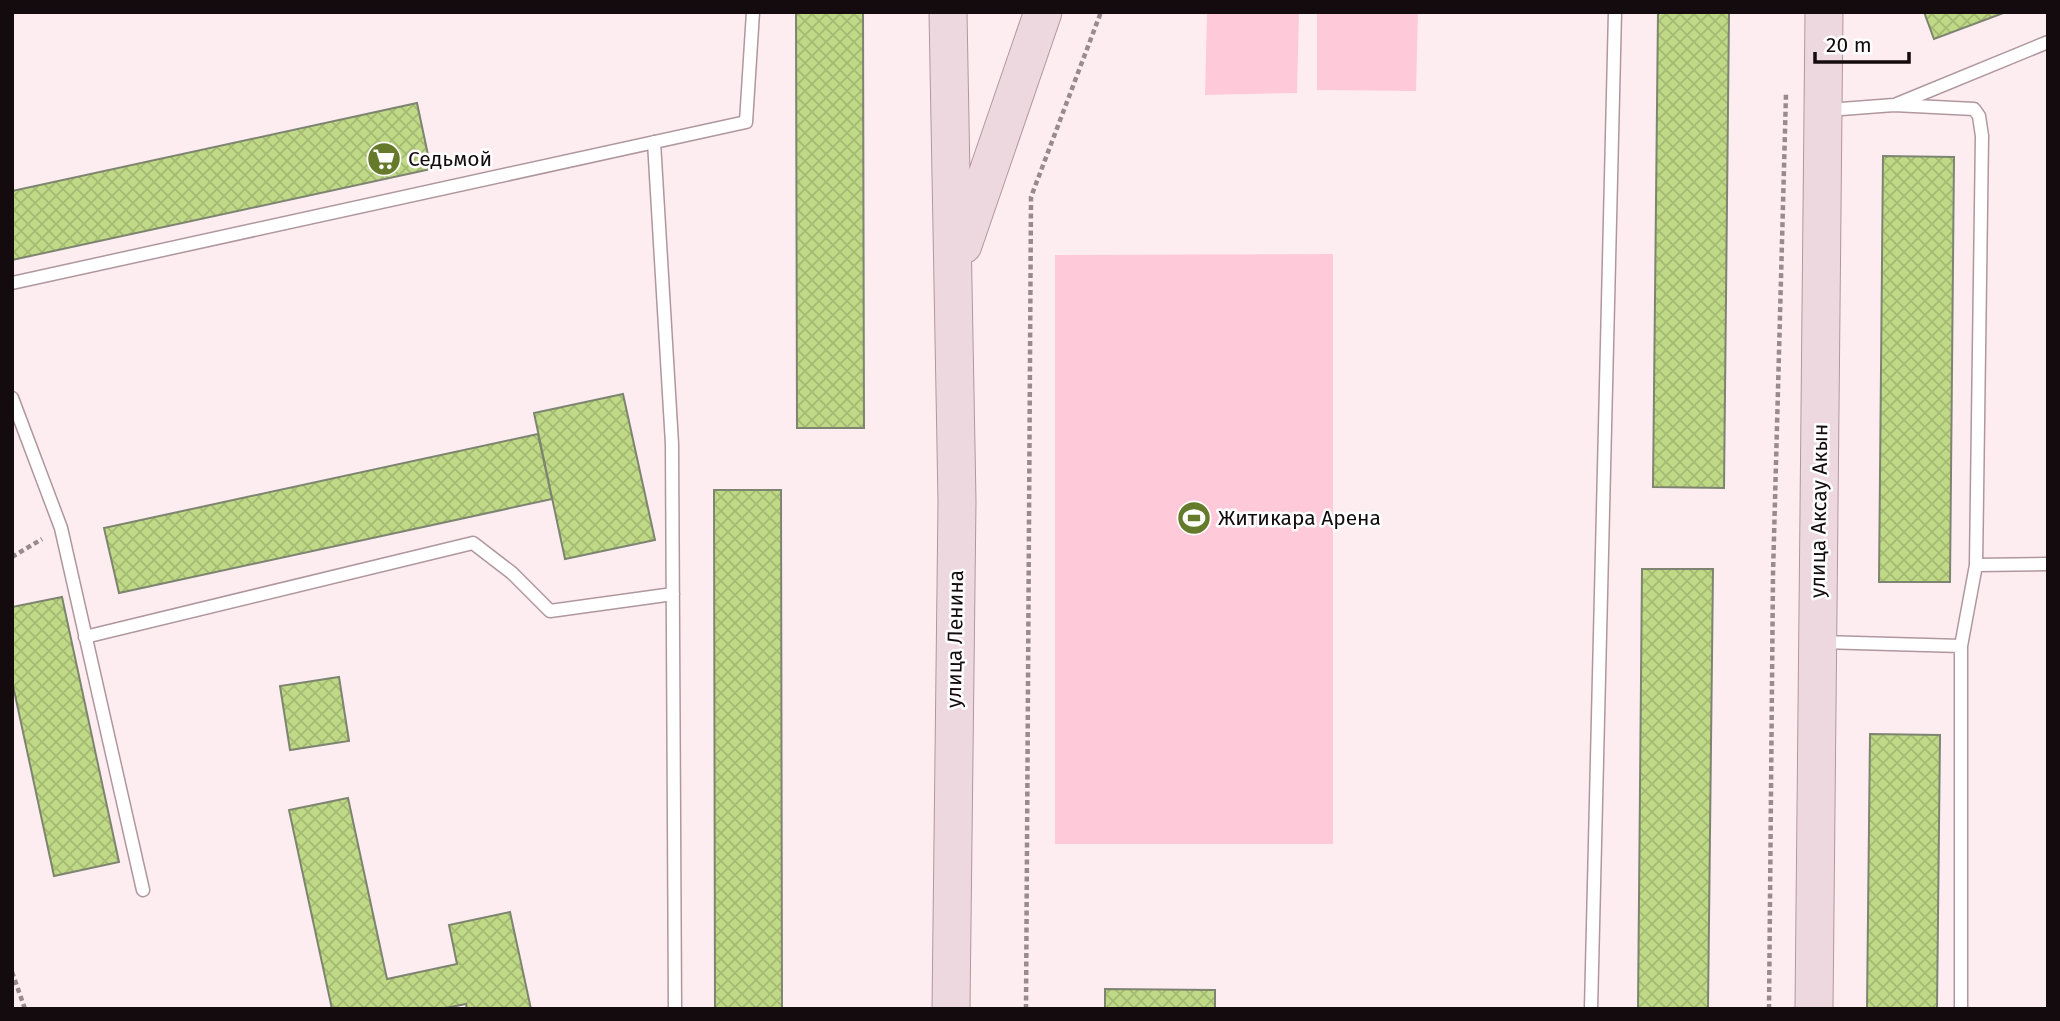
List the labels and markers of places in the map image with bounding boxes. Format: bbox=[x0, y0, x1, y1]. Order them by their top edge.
supermarket icon: Седьмой bbox=[365, 140, 403, 178]
place label: Седьмой bbox=[408, 146, 492, 172]
sports icon: Житикара Арена bbox=[1175, 499, 1213, 537]
place label: Житикара Арена bbox=[1218, 505, 1381, 531]

